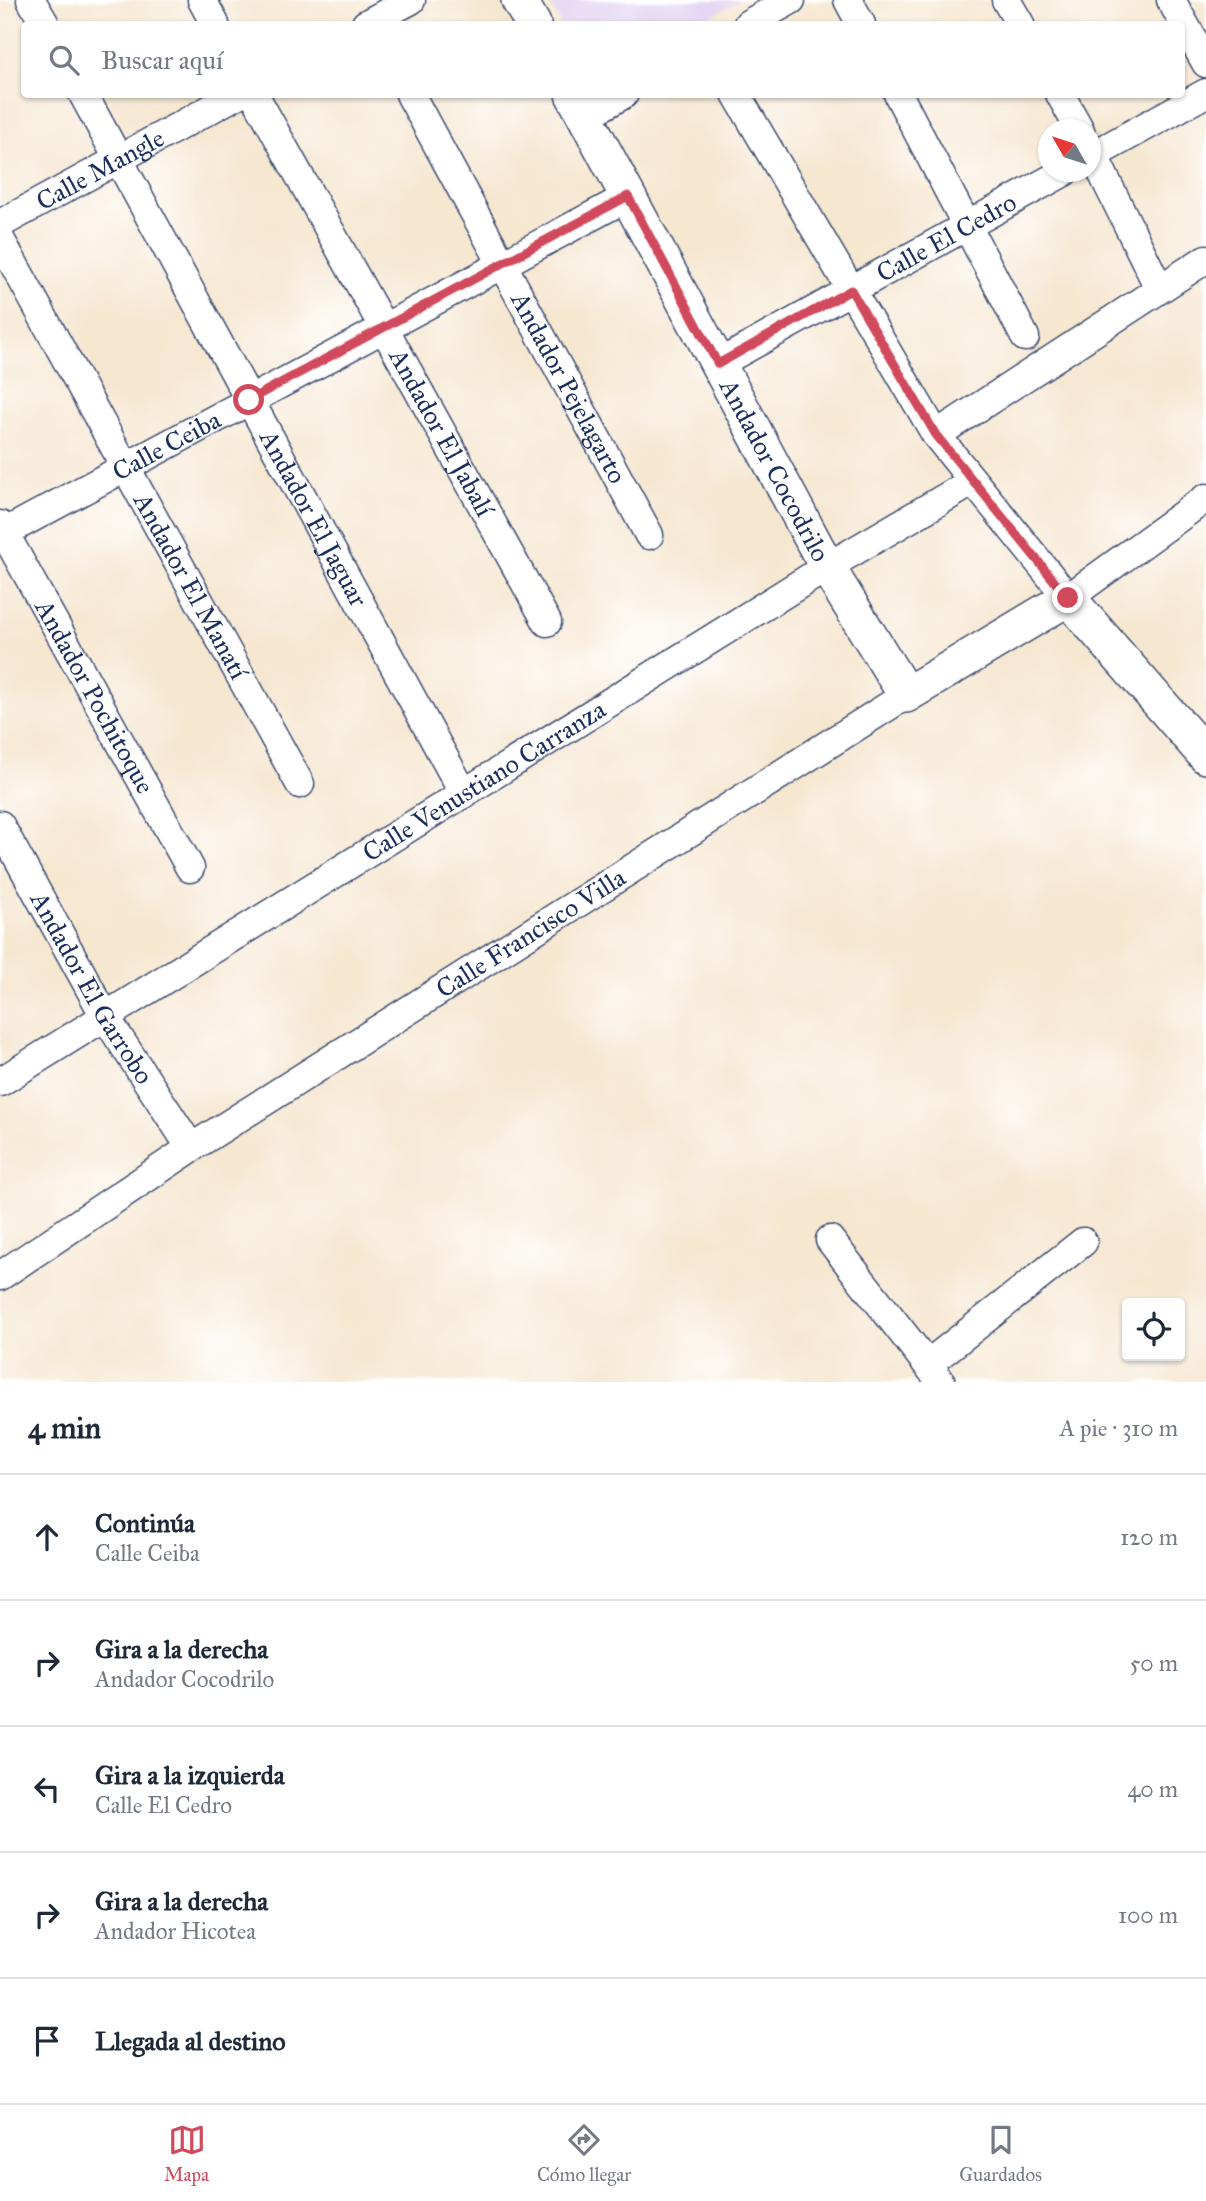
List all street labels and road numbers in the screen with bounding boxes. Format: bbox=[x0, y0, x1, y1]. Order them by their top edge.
street label: Calle Mangle bbox=[31, 121, 170, 217]
street label: Calle El Cedro bbox=[871, 186, 1022, 289]
street label: Andador Pejelagarto bbox=[504, 286, 634, 489]
street label: Andador El Jabalí bbox=[382, 342, 502, 524]
street label: Andador Cocodrilo bbox=[712, 372, 837, 567]
street label: Calle Ceiba bbox=[107, 403, 226, 488]
street label: Andador El Jaguar bbox=[252, 423, 375, 612]
street label: Andador El Manatí bbox=[126, 486, 256, 686]
street label: Andador Pochitoque bbox=[28, 593, 162, 799]
street label: Calle Venustiano Carranza bbox=[356, 693, 611, 868]
street label: Calle Francisco Villa bbox=[430, 861, 631, 1005]
street label: Andador El Garrobo bbox=[23, 885, 161, 1090]

